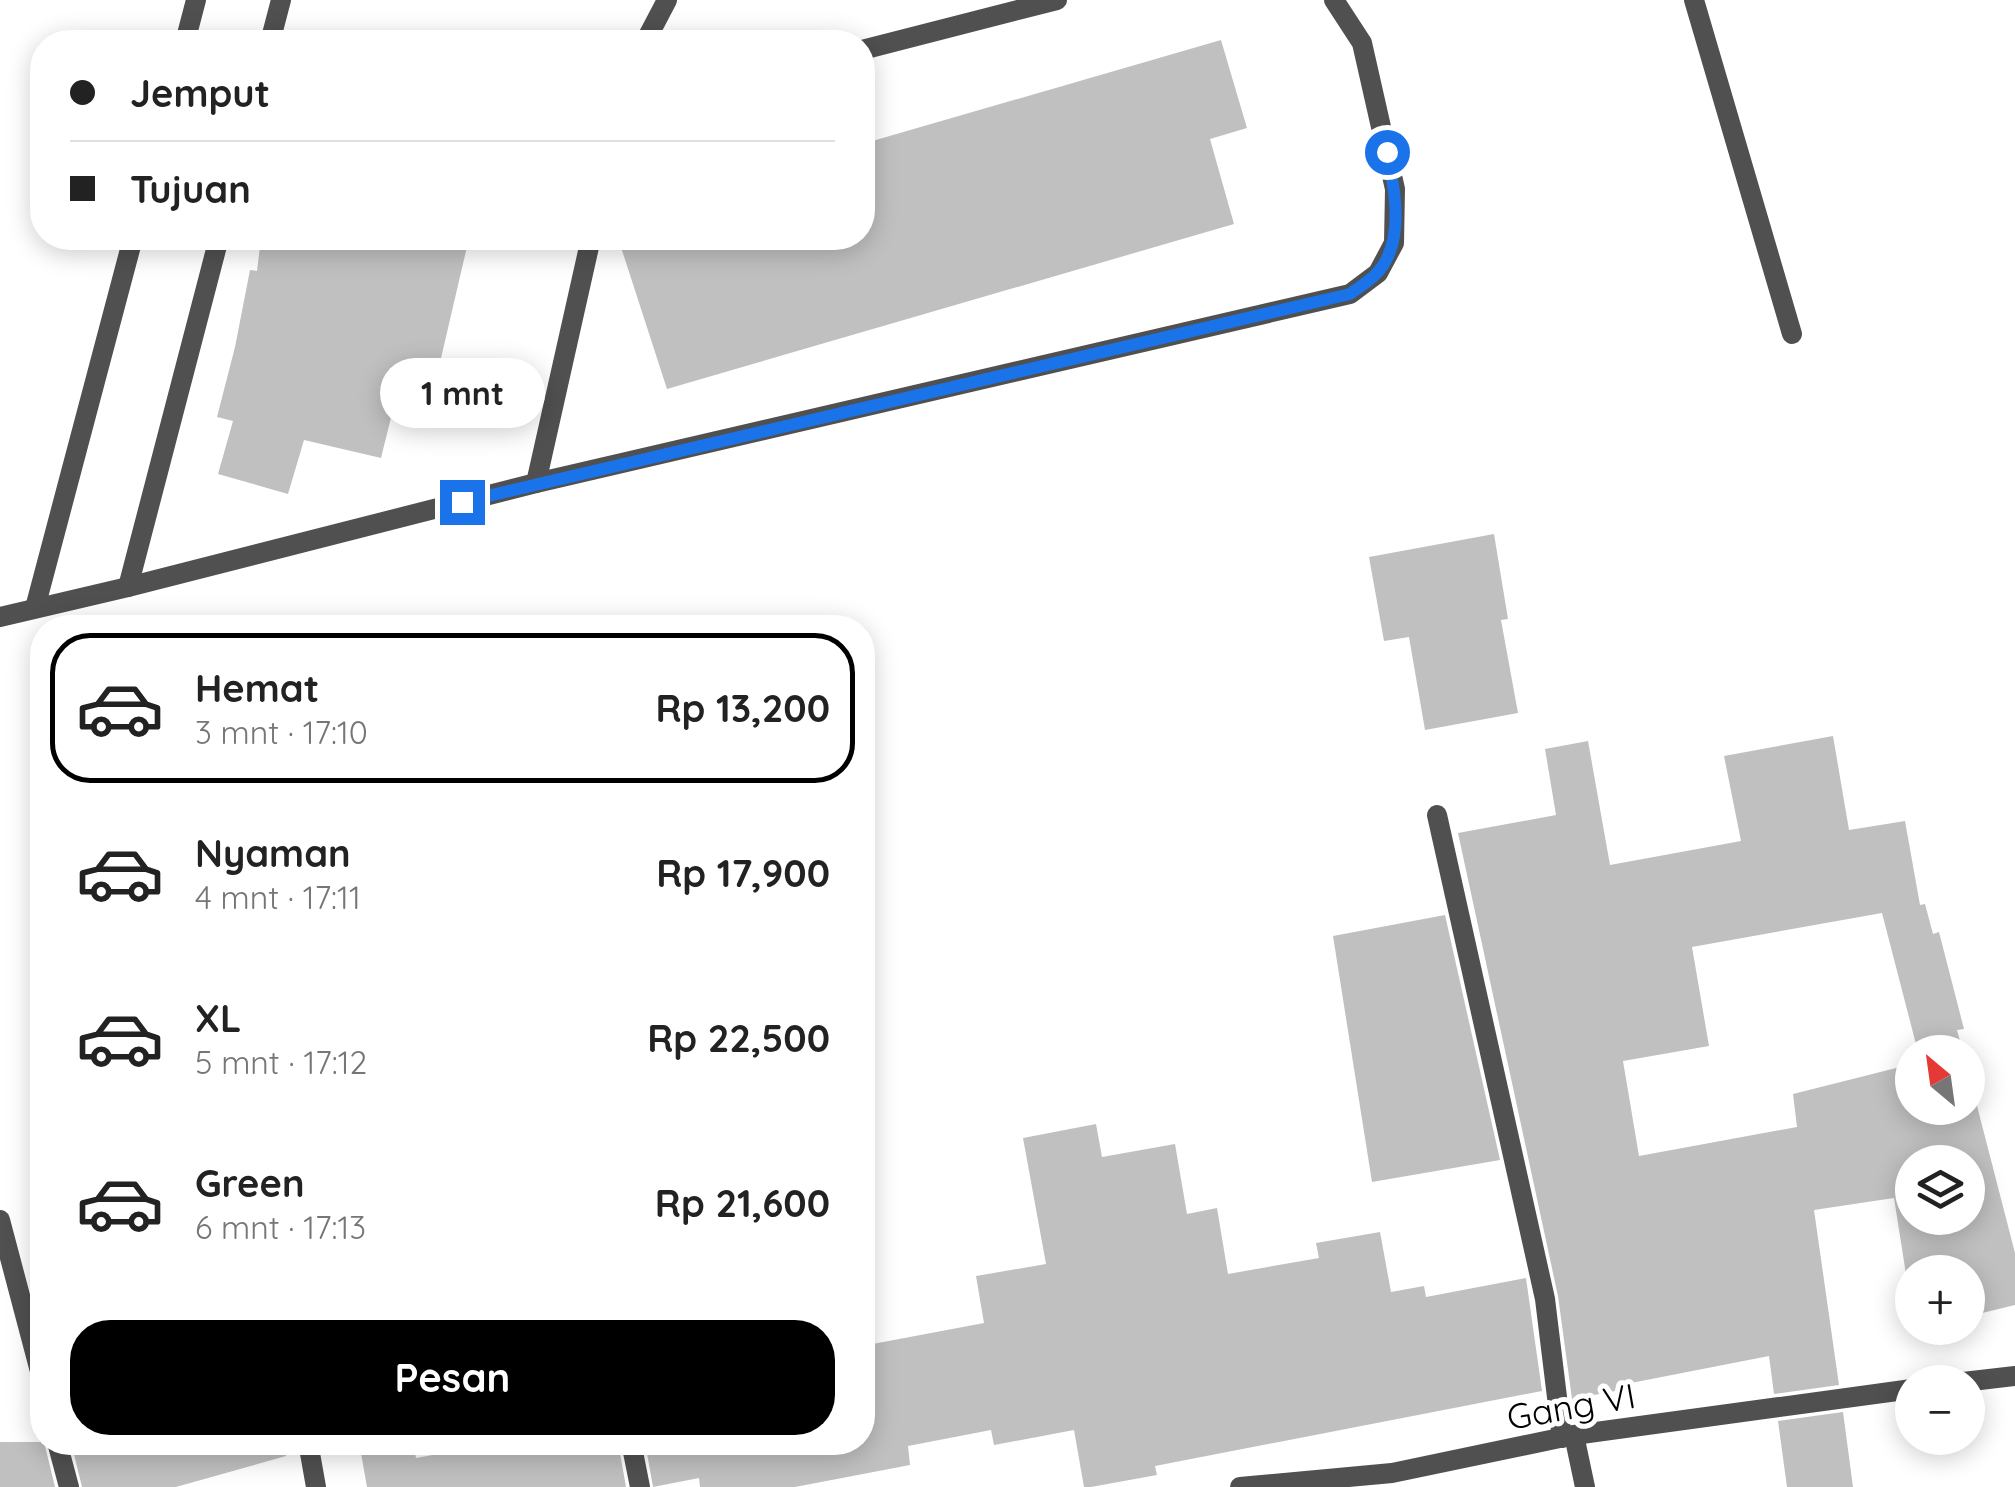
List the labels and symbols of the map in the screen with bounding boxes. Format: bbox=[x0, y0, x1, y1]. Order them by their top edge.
route start bbox=[1365, 130, 1410, 175]
callout: 1 mnt bbox=[380, 357, 544, 427]
route end bbox=[440, 480, 485, 525]
north arrow bbox=[1895, 1035, 1985, 1125]
street label: Gang VI bbox=[1503, 1373, 1639, 1439]

